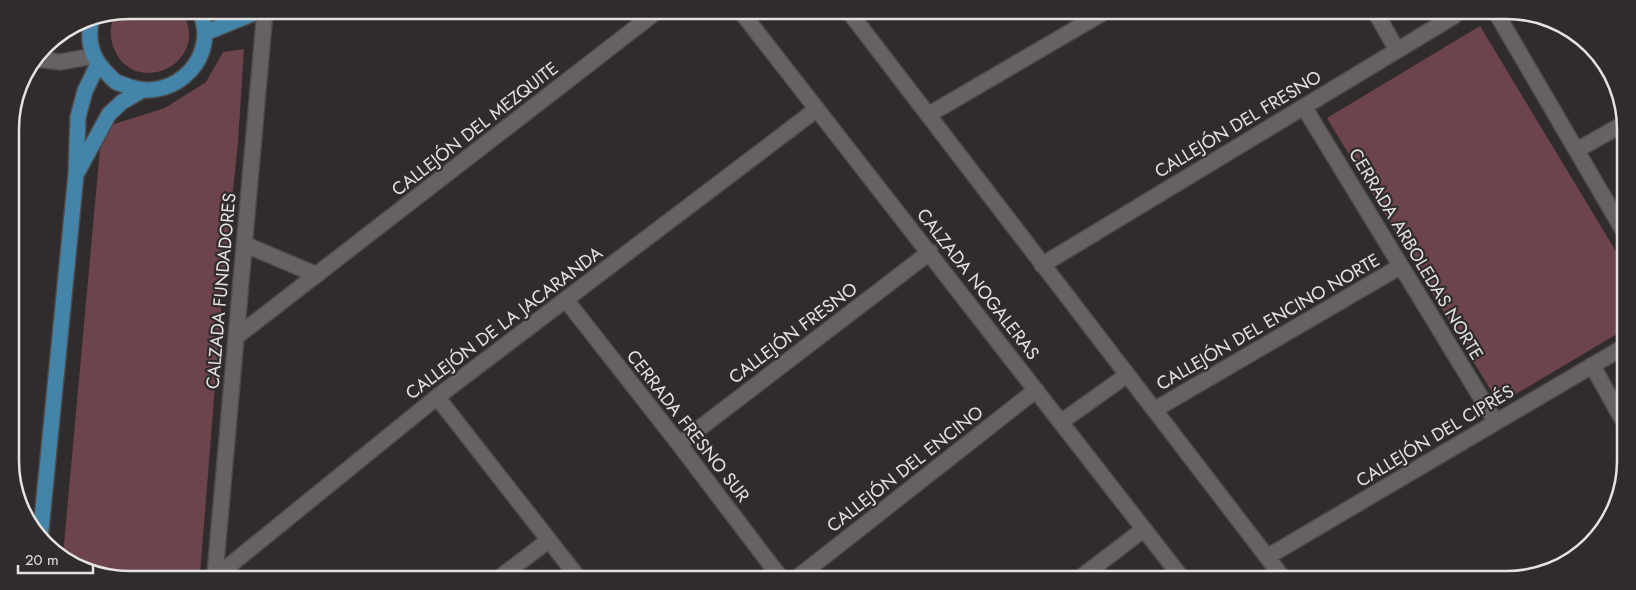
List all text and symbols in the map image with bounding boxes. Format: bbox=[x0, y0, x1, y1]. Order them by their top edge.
street label: CALLEJÓN DEL MEZQUITE bbox=[386, 56, 564, 202]
street label: CALLEJÓN DEL FRESNO bbox=[1150, 64, 1326, 184]
street label: CERRADA ARBOLEDAS NORTE bbox=[1342, 143, 1490, 365]
street label: CALZADA FUNDADORES bbox=[199, 192, 243, 390]
street label: CALZADA NOGALERAS bbox=[910, 203, 1046, 365]
street label: CALLEJÓN DE LA JACARANDA bbox=[400, 240, 608, 406]
street label: CALLEJÓN DEL ENCINO NORTE bbox=[1151, 247, 1385, 397]
street label: CALLEJÓN FRESNO bbox=[723, 276, 863, 390]
street label: CERRADA FRESNO SUR bbox=[620, 344, 756, 508]
street label: CALLEJÓN DEL CIPRÉS bbox=[1351, 378, 1519, 494]
street label: CALLEJÓN DEL ENCINO bbox=[821, 400, 989, 538]
scale bar bbox=[18, 542, 92, 574]
text: 20 m bbox=[25, 549, 59, 571]

